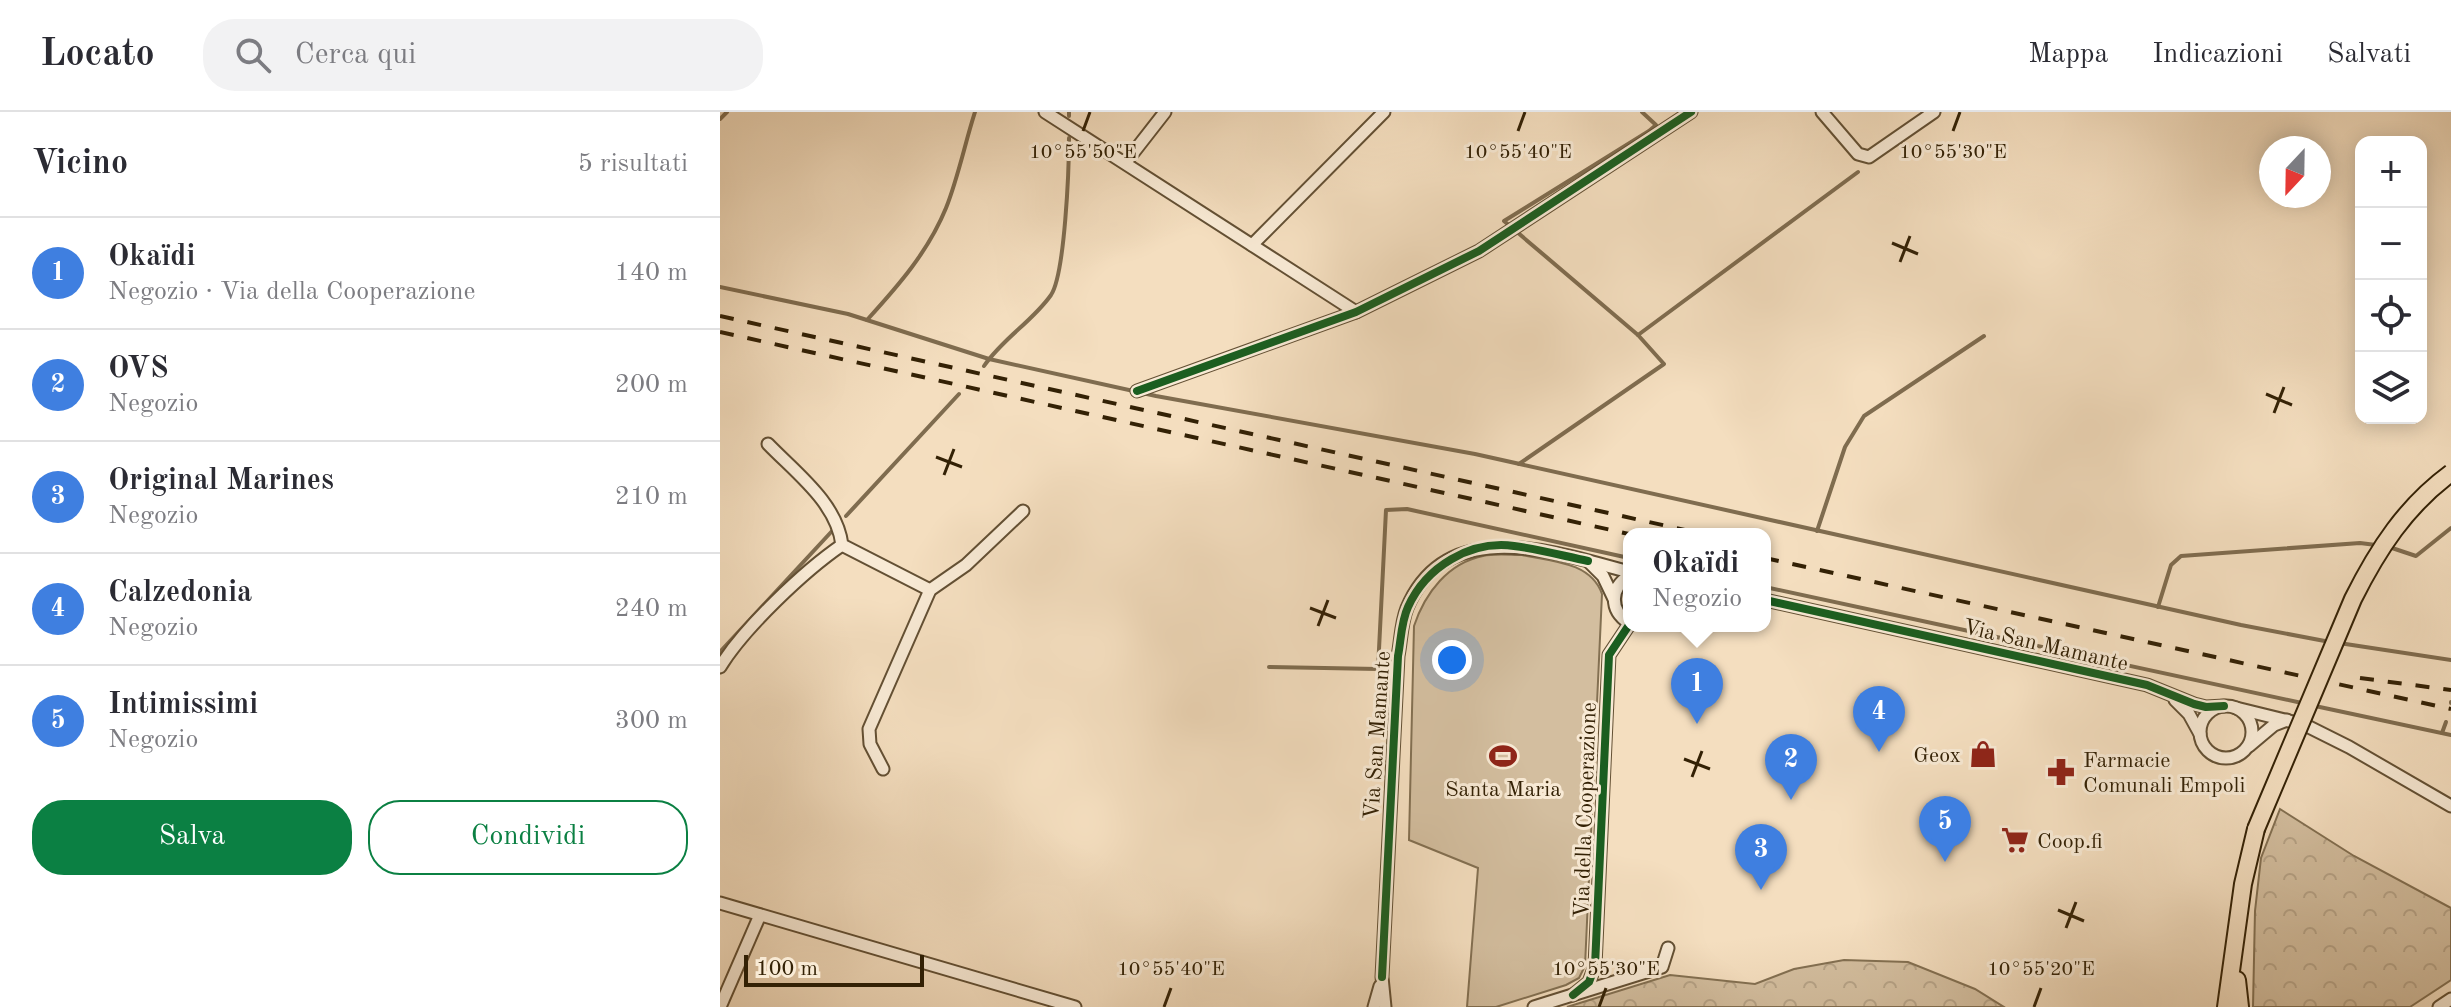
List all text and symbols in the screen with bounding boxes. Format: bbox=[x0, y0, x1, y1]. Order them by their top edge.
search box bbox=[203, 19, 763, 91]
icon: search bbox=[231, 33, 275, 77]
text: Locato bbox=[40, 36, 155, 74]
text: Cerca qui bbox=[295, 40, 416, 70]
text: Mappa bbox=[2028, 41, 2108, 69]
text: Indicazioni bbox=[2152, 41, 2283, 69]
text: Salvati bbox=[2327, 41, 2411, 69]
north arrow bbox=[2259, 136, 2331, 208]
map controls bbox=[2355, 136, 2427, 424]
button: + bbox=[2355, 136, 2427, 208]
text: 10°55'50"E bbox=[1029, 143, 1137, 163]
text: 10°55'40"E bbox=[1464, 143, 1572, 163]
text: 10°55'30"E bbox=[1899, 143, 2007, 163]
text: Vicino bbox=[32, 147, 128, 181]
text: 5 risultati bbox=[578, 151, 688, 177]
button: − bbox=[2355, 208, 2427, 280]
text: Okaïdi bbox=[108, 242, 195, 272]
text: 1 bbox=[50, 260, 66, 286]
text: 140 m bbox=[615, 260, 688, 286]
text: Negozio · Via della Cooperazione bbox=[108, 279, 475, 305]
button: locate bbox=[2355, 280, 2427, 352]
button: layers bbox=[2355, 352, 2427, 424]
text: OVS bbox=[108, 354, 169, 384]
text: 2 bbox=[50, 372, 66, 398]
text: 200 m bbox=[615, 372, 688, 398]
text: Negozio bbox=[108, 391, 198, 417]
text: Original Marines bbox=[108, 466, 334, 496]
text: 3 bbox=[50, 484, 66, 510]
text: 210 m bbox=[615, 484, 688, 510]
text: Negozio bbox=[108, 503, 198, 529]
popup bbox=[1623, 528, 1771, 632]
text: Okaïdi bbox=[1652, 549, 1739, 579]
text: Calzedonia bbox=[108, 578, 252, 608]
text: Negozio bbox=[1652, 586, 1742, 612]
text: 4 bbox=[50, 596, 66, 622]
text: 240 m bbox=[615, 596, 688, 622]
text: Negozio bbox=[108, 615, 198, 641]
street label: Via San Mamante bbox=[1961, 616, 2130, 676]
your location bbox=[1432, 640, 1472, 680]
street label: Via San Mamante bbox=[1361, 650, 1395, 820]
pin: 1 bbox=[1671, 658, 1723, 724]
pin: 4 bbox=[1853, 686, 1905, 752]
text: Intimissimi bbox=[108, 690, 258, 720]
street label: Via della Cooperazione bbox=[1571, 702, 1601, 918]
text: 5 bbox=[50, 708, 66, 734]
text: 300 m bbox=[615, 708, 688, 734]
text: Negozio bbox=[108, 727, 198, 753]
pin: 2 bbox=[1765, 734, 1817, 800]
shop icon: Geox bbox=[1968, 739, 1998, 769]
sports icon: Santa Maria bbox=[1488, 741, 1518, 771]
place label: Geox bbox=[1913, 745, 1961, 767]
place label: Farmacie Comunali Empoli bbox=[2083, 750, 2246, 797]
pharmacy icon: Farmacie Comunali Empoli bbox=[2046, 757, 2076, 787]
place label: Santa Maria bbox=[1445, 779, 1561, 801]
pin: 5 bbox=[1919, 796, 1971, 862]
button: Salva bbox=[32, 800, 352, 875]
button: Condividi bbox=[368, 800, 688, 875]
pin: 3 bbox=[1735, 824, 1787, 890]
supermarket icon: Coop.fi bbox=[2000, 825, 2030, 855]
place label: Coop.fi bbox=[2037, 831, 2103, 853]
scale bar bbox=[744, 951, 924, 987]
text: 100 m bbox=[756, 958, 818, 980]
text: 10°55'40"E bbox=[1117, 960, 1225, 980]
text: 10°55'30"E bbox=[1552, 960, 1660, 980]
text: 10°55'20"E bbox=[1987, 960, 2095, 980]

